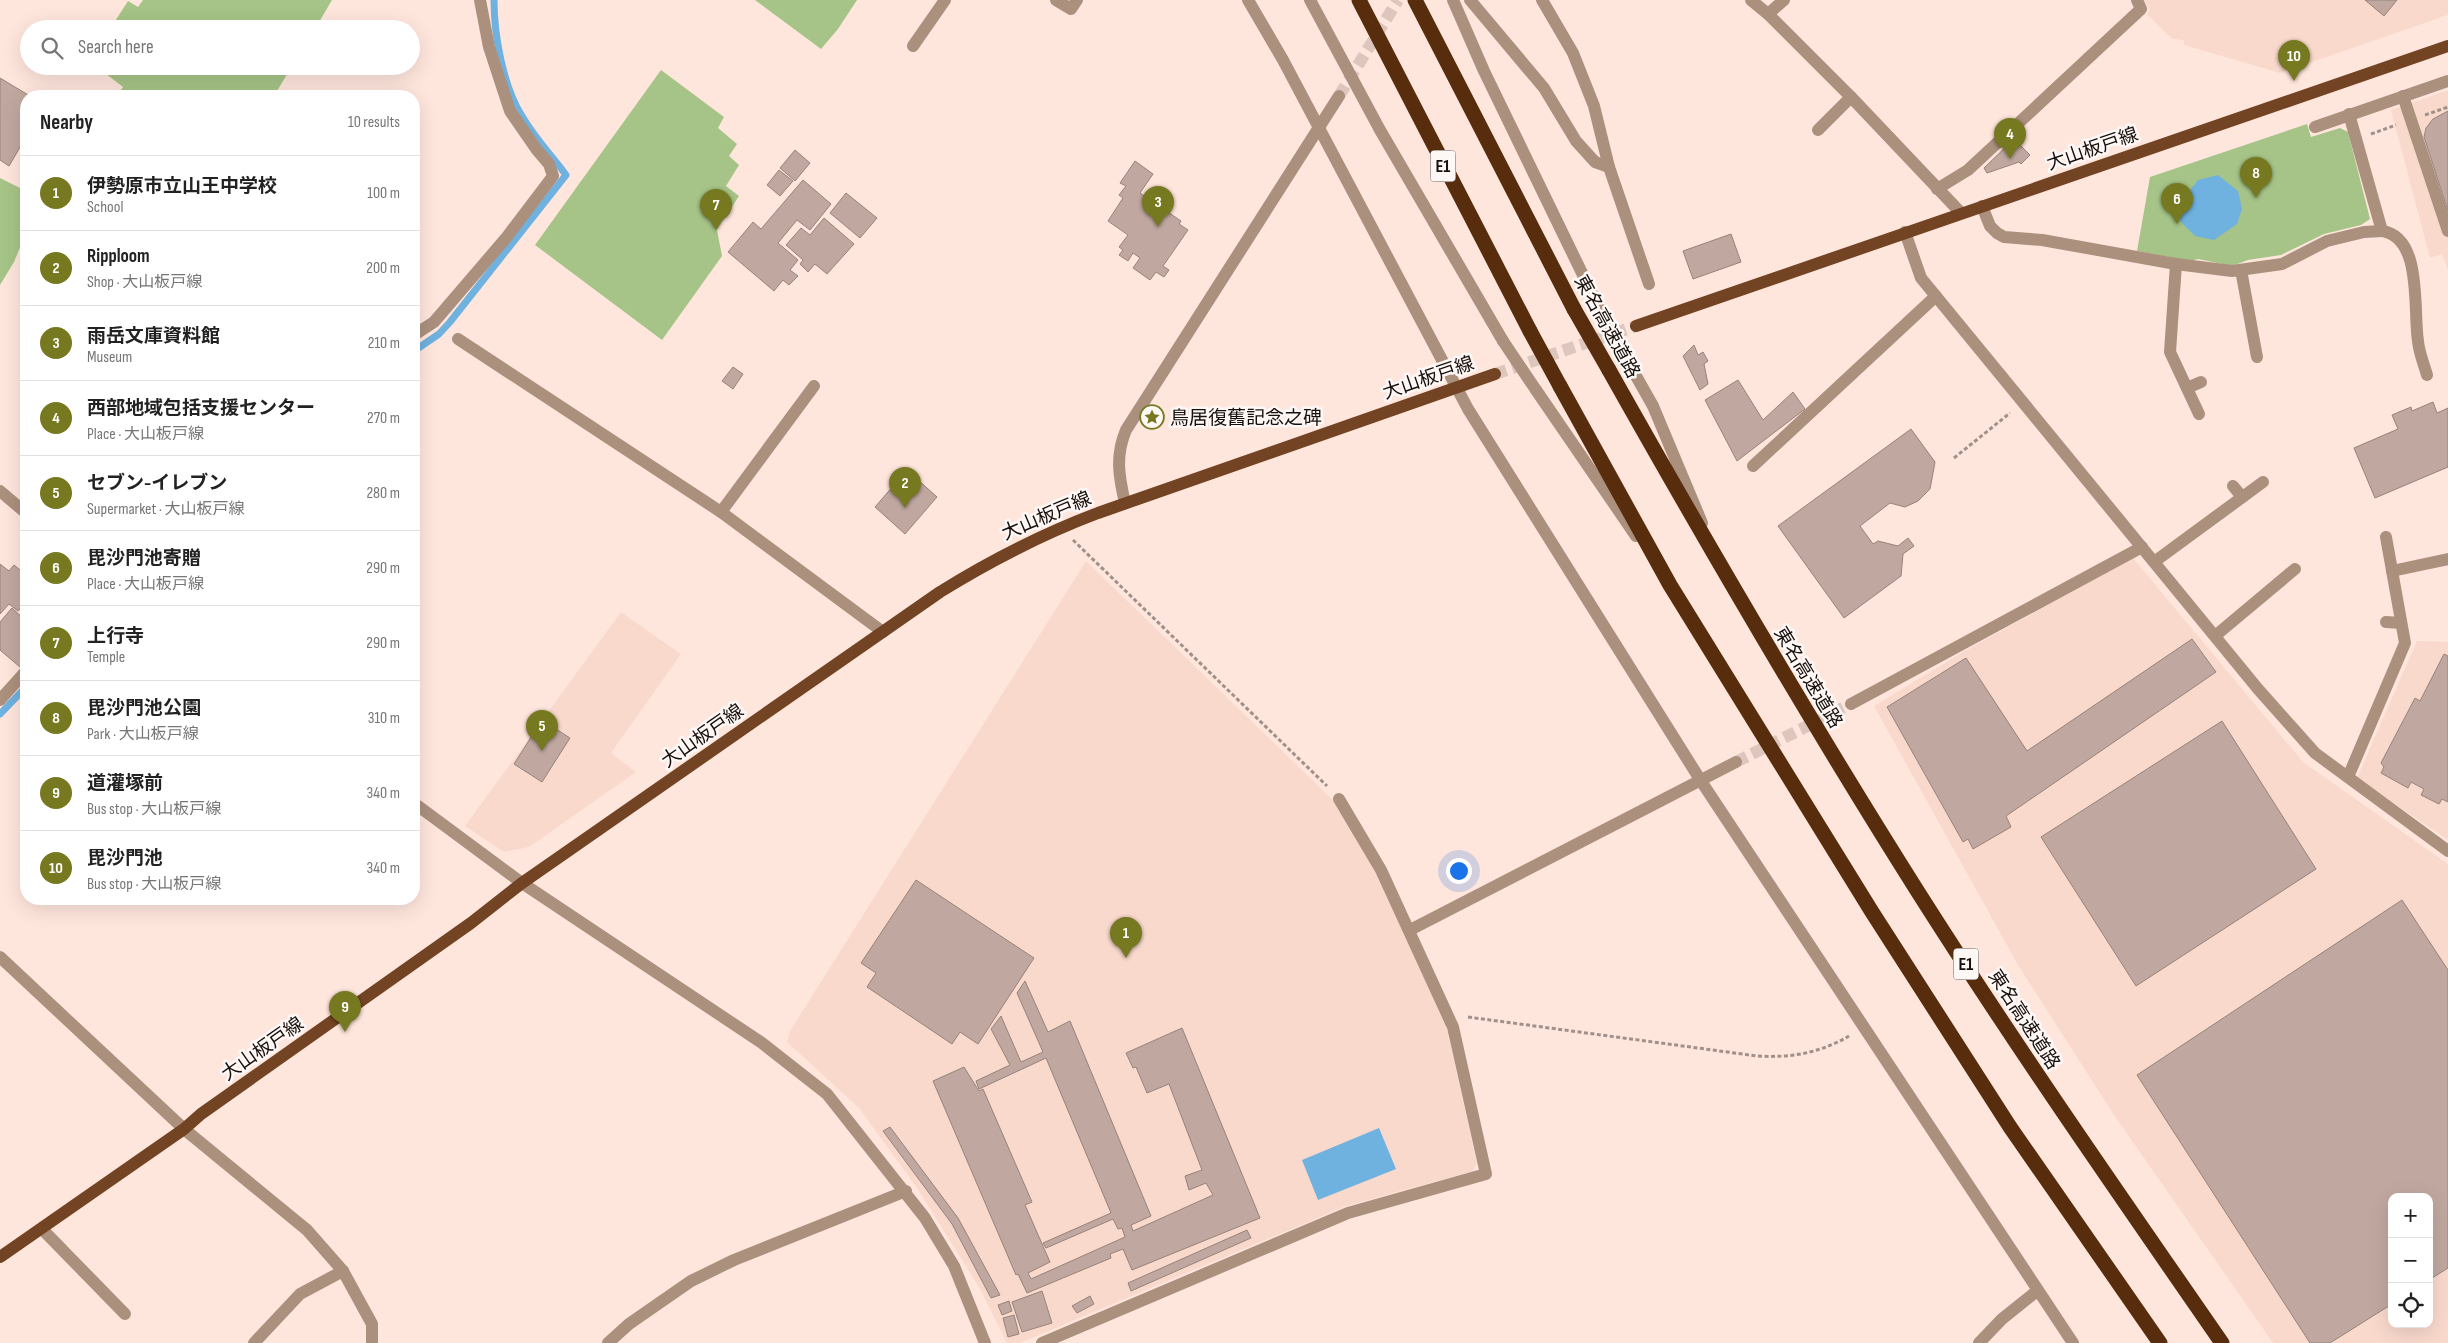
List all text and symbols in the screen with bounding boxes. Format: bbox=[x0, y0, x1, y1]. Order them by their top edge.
search box bbox=[20, 20, 420, 75]
icon: search bbox=[38, 34, 66, 62]
text: Search here bbox=[78, 36, 154, 59]
pin: 10 bbox=[2278, 40, 2310, 81]
text: Nearby bbox=[40, 110, 93, 135]
text: 10 results bbox=[348, 113, 400, 132]
pin: 4 bbox=[1994, 118, 2026, 159]
street label: 大山板戸線 bbox=[2044, 123, 2141, 176]
road number: E1 bbox=[1430, 150, 1456, 182]
pin: 8 bbox=[2240, 157, 2272, 198]
text: 伊勢原市立山王中学校 bbox=[87, 175, 277, 198]
pin: 6 bbox=[2161, 183, 2193, 224]
text: 1 bbox=[53, 184, 59, 203]
text: 100 m bbox=[367, 184, 400, 203]
pin: 3 bbox=[1142, 186, 1174, 227]
pin: 7 bbox=[700, 189, 732, 230]
text: School bbox=[87, 198, 123, 217]
text: Ripploom bbox=[87, 245, 150, 268]
text: 2 bbox=[52, 259, 60, 278]
text: 200 m bbox=[366, 259, 400, 278]
street label: 東名高速道路 bbox=[1569, 271, 1644, 382]
text: Shop · 大山板戸線 bbox=[87, 273, 202, 292]
text: 雨岳文庫資料館 bbox=[87, 325, 220, 348]
text: 3 bbox=[52, 334, 60, 353]
text: 210 m bbox=[368, 334, 400, 353]
text: Museum bbox=[87, 348, 132, 367]
street label: 大山板戸線 bbox=[1380, 352, 1477, 405]
text: 西部地域包括支援センター bbox=[87, 397, 315, 420]
place icon: 鳥居復舊記念之碑 bbox=[1139, 404, 1165, 430]
place label: 鳥居復舊記念之碑 bbox=[1170, 407, 1322, 430]
text: 4 bbox=[52, 409, 60, 428]
text: 270 m bbox=[367, 409, 400, 428]
text: Place · 大山板戸線 bbox=[87, 425, 204, 444]
pin: 2 bbox=[889, 467, 921, 508]
text: セブン-イレブン bbox=[87, 472, 227, 495]
text: 5 bbox=[52, 484, 60, 503]
text: 280 m bbox=[366, 484, 400, 503]
street label: 大山板戸線 bbox=[998, 487, 1095, 546]
text: Supermarket · 大山板戸線 bbox=[87, 500, 245, 519]
text: 毘沙門池寄贈 bbox=[87, 547, 201, 570]
text: 6 bbox=[52, 559, 60, 578]
text: 290 m bbox=[366, 559, 400, 578]
text: Place · 大山板戸線 bbox=[87, 575, 204, 594]
street label: 東名高速道路 bbox=[1768, 623, 1847, 733]
text: 上行寺 bbox=[87, 625, 144, 648]
text: 7 bbox=[53, 634, 59, 653]
text: 290 m bbox=[366, 634, 400, 653]
text: Temple bbox=[87, 648, 125, 667]
text: 毘沙門池公園 bbox=[87, 697, 201, 720]
street label: 大山板戸線 bbox=[657, 700, 748, 773]
text: 8 bbox=[52, 709, 60, 728]
text: 310 m bbox=[368, 709, 400, 728]
pin: 5 bbox=[526, 710, 558, 751]
text: Park · 大山板戸線 bbox=[87, 725, 199, 744]
text: 道灌塚前 bbox=[87, 772, 163, 795]
text: 9 bbox=[52, 784, 60, 803]
text: 340 m bbox=[367, 784, 400, 803]
text: Bus stop · 大山板戸線 bbox=[87, 800, 221, 819]
text: 毘沙門池 bbox=[87, 847, 163, 870]
your location bbox=[1446, 858, 1472, 884]
text: 10 bbox=[49, 859, 63, 878]
text: 340 m bbox=[367, 859, 400, 878]
text: Bus stop · 大山板戸線 bbox=[87, 875, 221, 894]
pin: 1 bbox=[1110, 917, 1142, 958]
road number: E1 bbox=[1954, 949, 1978, 980]
street label: 東名高速道路 bbox=[1983, 966, 2064, 1074]
pin: 9 bbox=[329, 991, 361, 1032]
street label: 大山板戸線 bbox=[217, 1013, 308, 1086]
map controls bbox=[2388, 1193, 2433, 1328]
button: + bbox=[2388, 1193, 2433, 1238]
button: − bbox=[2388, 1238, 2433, 1283]
button: locate bbox=[2388, 1283, 2433, 1328]

